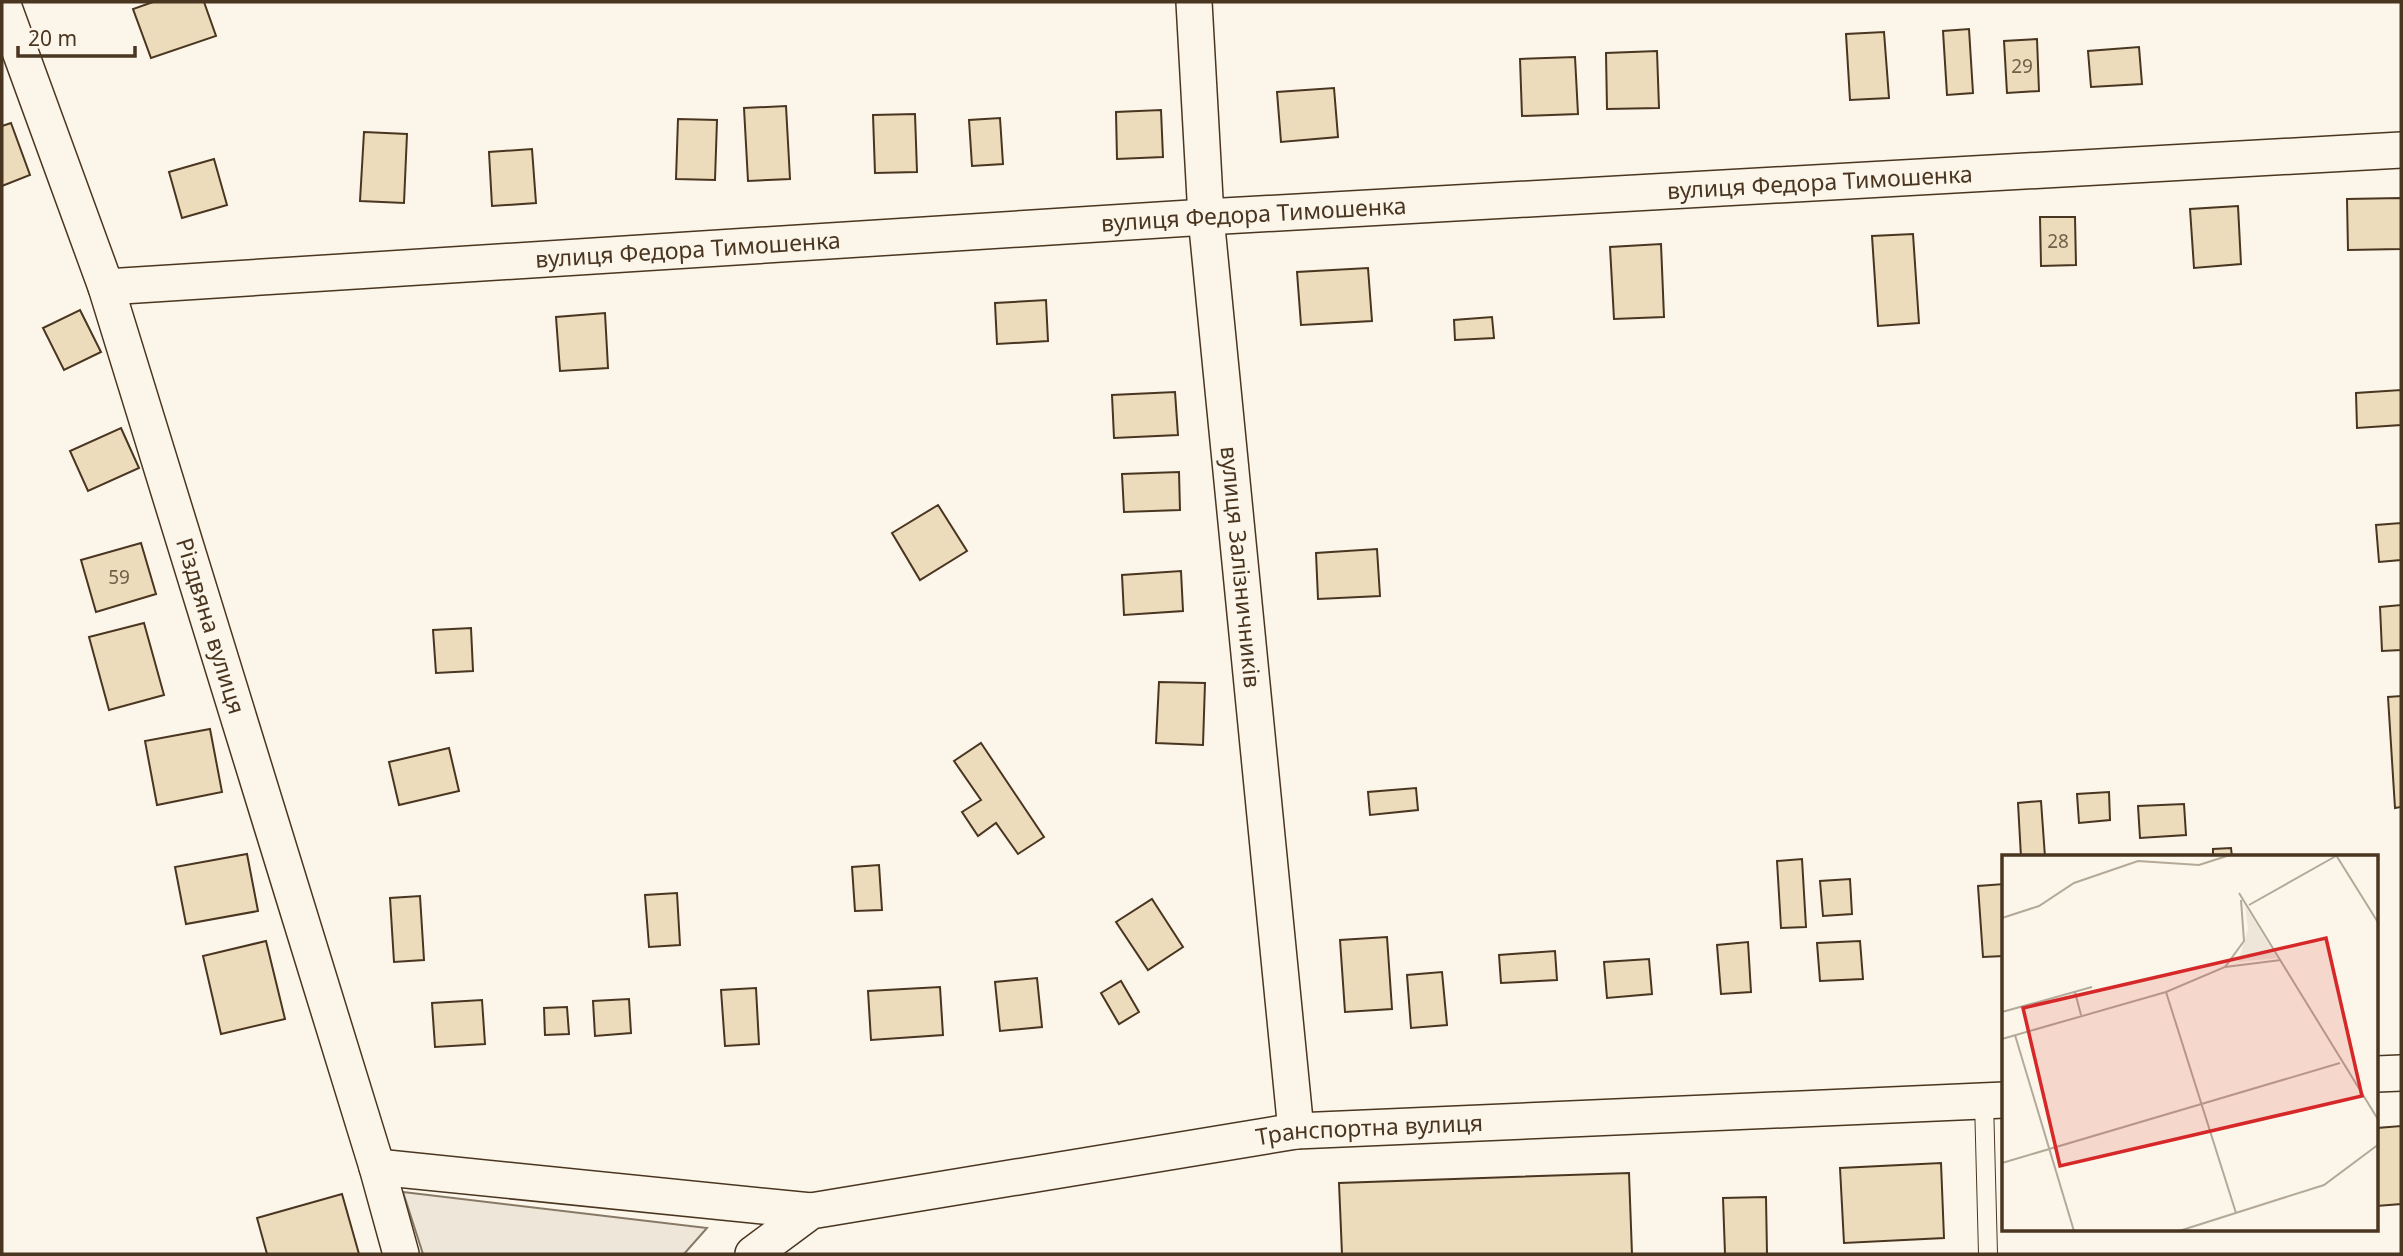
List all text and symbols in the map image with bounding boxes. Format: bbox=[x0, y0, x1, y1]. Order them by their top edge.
scale bar bbox=[18, 14, 135, 58]
text: 20 m bbox=[28, 24, 77, 52]
house number: 29 bbox=[2011, 53, 2033, 79]
street label: вулиця Федора Тимошенка bbox=[1666, 157, 1973, 206]
street label: вулиця Федора Тимошенка bbox=[1100, 189, 1407, 239]
street label: вулиця Федора Тимошенка bbox=[534, 223, 841, 275]
house number: 28 bbox=[2047, 228, 2069, 254]
street label: вулиця Залізничників bbox=[1214, 445, 1269, 689]
street label: Різдвяна вулиця bbox=[169, 534, 254, 718]
house number: 59 bbox=[108, 564, 130, 590]
inset map bbox=[2002, 855, 2378, 1232]
street label: Транспортна вулиця bbox=[1253, 1106, 1484, 1152]

